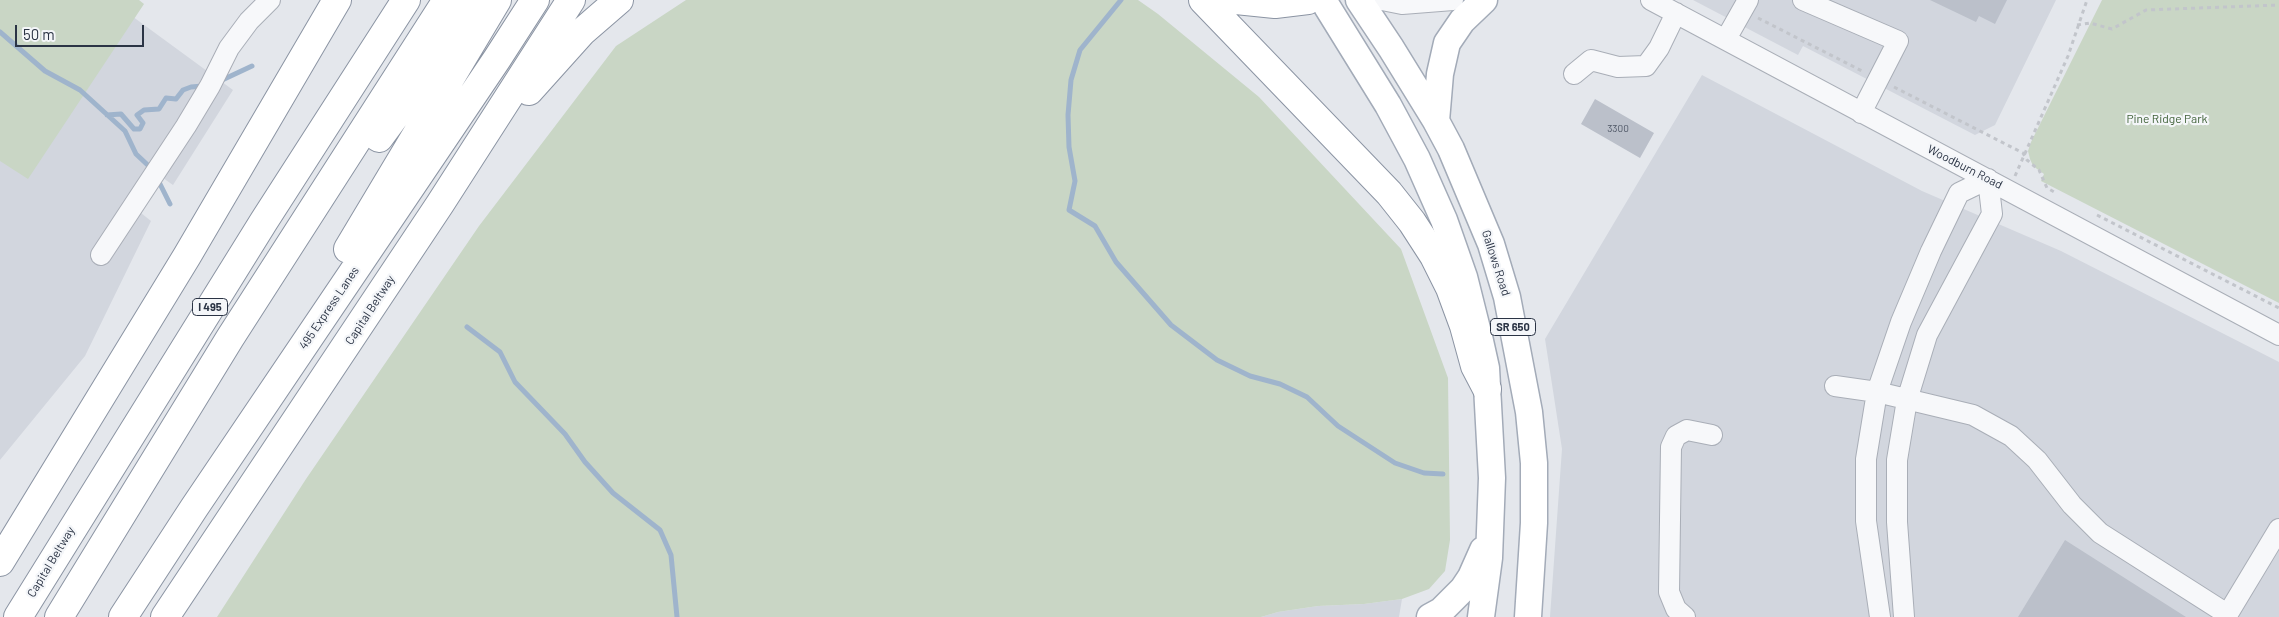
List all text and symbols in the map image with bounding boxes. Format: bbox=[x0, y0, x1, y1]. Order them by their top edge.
scale bar bbox=[18, 15, 146, 47]
text: 50 m bbox=[23, 25, 55, 43]
park label: Pine Ridge Park bbox=[2126, 112, 2208, 126]
house number: 3300 bbox=[1607, 123, 1629, 135]
street label: Woodburn Road bbox=[1925, 142, 2005, 192]
street label: Gallows Road bbox=[1479, 228, 1513, 298]
street label: 495 Express Lanes bbox=[296, 264, 362, 352]
street label: Capital Beltway bbox=[342, 273, 398, 347]
road number: I 495 bbox=[192, 298, 228, 316]
road number: SR 650 bbox=[1490, 318, 1536, 336]
street label: Capital Beltway bbox=[24, 524, 78, 600]

